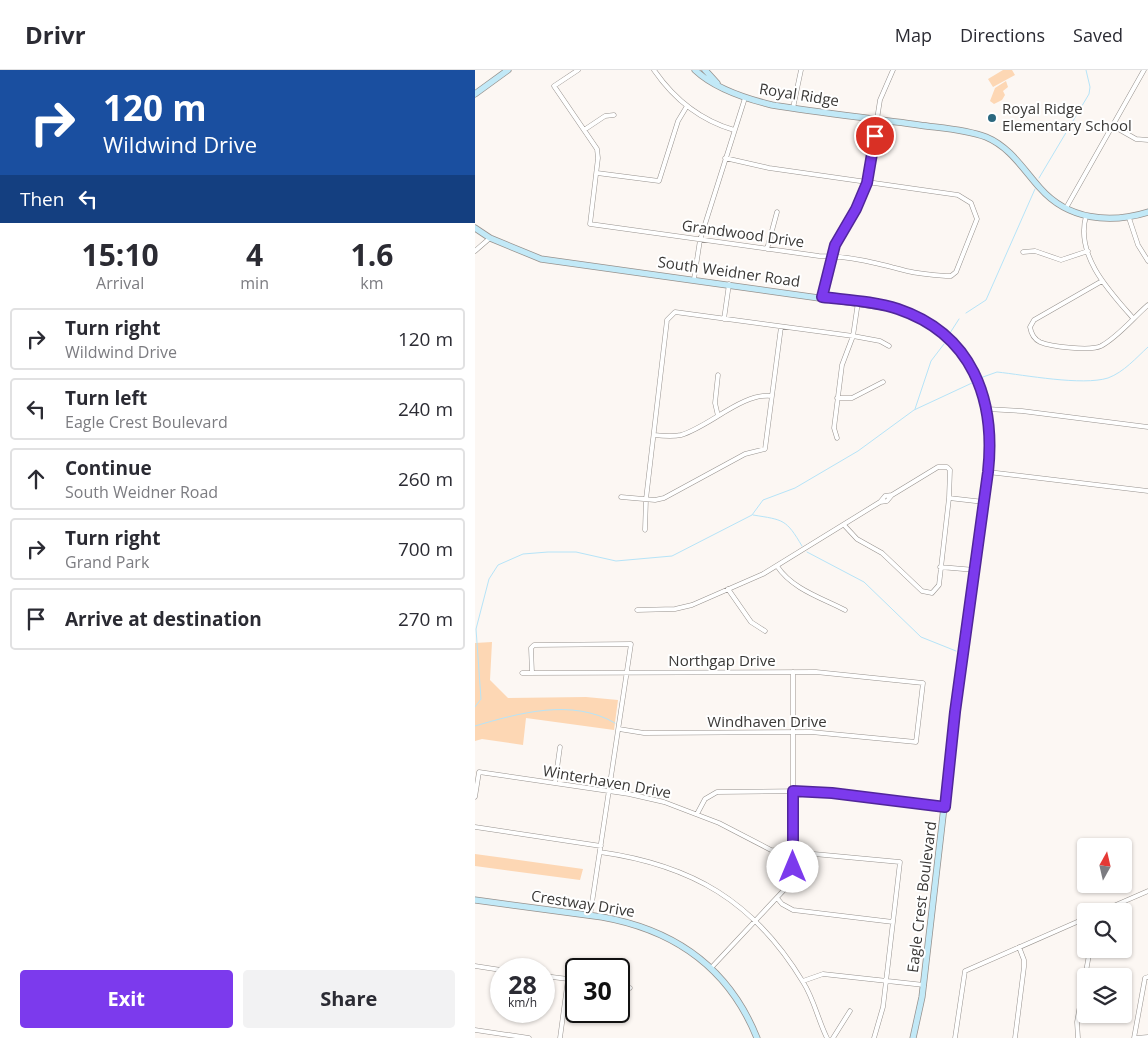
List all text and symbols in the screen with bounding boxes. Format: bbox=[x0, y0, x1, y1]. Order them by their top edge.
text: Drivr bbox=[25, 18, 86, 51]
text: Map bbox=[895, 23, 932, 47]
text: Directions bbox=[960, 23, 1045, 47]
text: Saved bbox=[1073, 23, 1123, 47]
street label: Royal Ridge bbox=[758, 78, 841, 110]
text: 120 m bbox=[103, 84, 207, 131]
icon: right bbox=[20, 90, 85, 155]
place label: Royal Ridge Elementary School bbox=[1002, 98, 1132, 135]
marker: Royal Ridge Elementary School bbox=[986, 112, 998, 124]
pin bbox=[854, 115, 896, 157]
icon: arrive bbox=[861, 122, 889, 150]
text: Wildwind Drive bbox=[103, 129, 257, 159]
icon: left bbox=[74, 185, 102, 213]
text: Then bbox=[20, 186, 64, 212]
street label: Grandwood Drive bbox=[681, 215, 806, 251]
text: 15:10 bbox=[82, 234, 159, 275]
text: 4 bbox=[246, 234, 263, 275]
text: 1.6 bbox=[351, 234, 393, 275]
street label: South Weidner Road bbox=[657, 251, 802, 291]
text: Arrival bbox=[96, 272, 144, 294]
text: min bbox=[240, 272, 269, 294]
text: km bbox=[360, 272, 384, 294]
text: Turn right bbox=[65, 315, 160, 341]
icon: right bbox=[22, 325, 50, 353]
text: 120 m bbox=[398, 326, 453, 352]
text: Wildwind Drive bbox=[65, 341, 177, 363]
text: Turn left bbox=[65, 385, 147, 411]
icon: left bbox=[22, 395, 50, 423]
text: 240 m bbox=[398, 396, 453, 422]
text: Eagle Crest Boulevard bbox=[65, 411, 228, 433]
text: Continue bbox=[65, 455, 152, 481]
icon: ahead bbox=[22, 465, 50, 493]
text: 260 m bbox=[398, 466, 453, 492]
text: South Weidner Road bbox=[65, 481, 218, 503]
text: Turn right bbox=[65, 525, 160, 551]
icon: right bbox=[22, 535, 50, 563]
text: 700 m bbox=[398, 536, 453, 562]
text: Grand Park bbox=[65, 551, 149, 573]
icon: arrive bbox=[22, 605, 50, 633]
text: Arrive at destination bbox=[65, 606, 262, 632]
text: 270 m bbox=[398, 606, 453, 632]
street label: Northgap Drive bbox=[668, 650, 776, 670]
street label: Windhaven Drive bbox=[707, 711, 827, 731]
street label: Winterhaven Drive bbox=[541, 760, 673, 802]
street label: Eagle Crest Boulevard bbox=[902, 820, 940, 974]
north arrow bbox=[1077, 838, 1133, 892]
map controls bbox=[1077, 838, 1132, 1023]
position arrow bbox=[766, 840, 818, 892]
street label: Crestway Drive bbox=[530, 885, 636, 921]
button: search bbox=[1077, 903, 1132, 958]
speed limit sign: 30 bbox=[565, 958, 630, 1023]
text: 28 bbox=[508, 967, 537, 1001]
button: layers bbox=[1077, 968, 1132, 1023]
button: Exit bbox=[20, 970, 233, 1028]
button: Share bbox=[243, 970, 455, 1028]
text: km/h bbox=[508, 994, 537, 1011]

